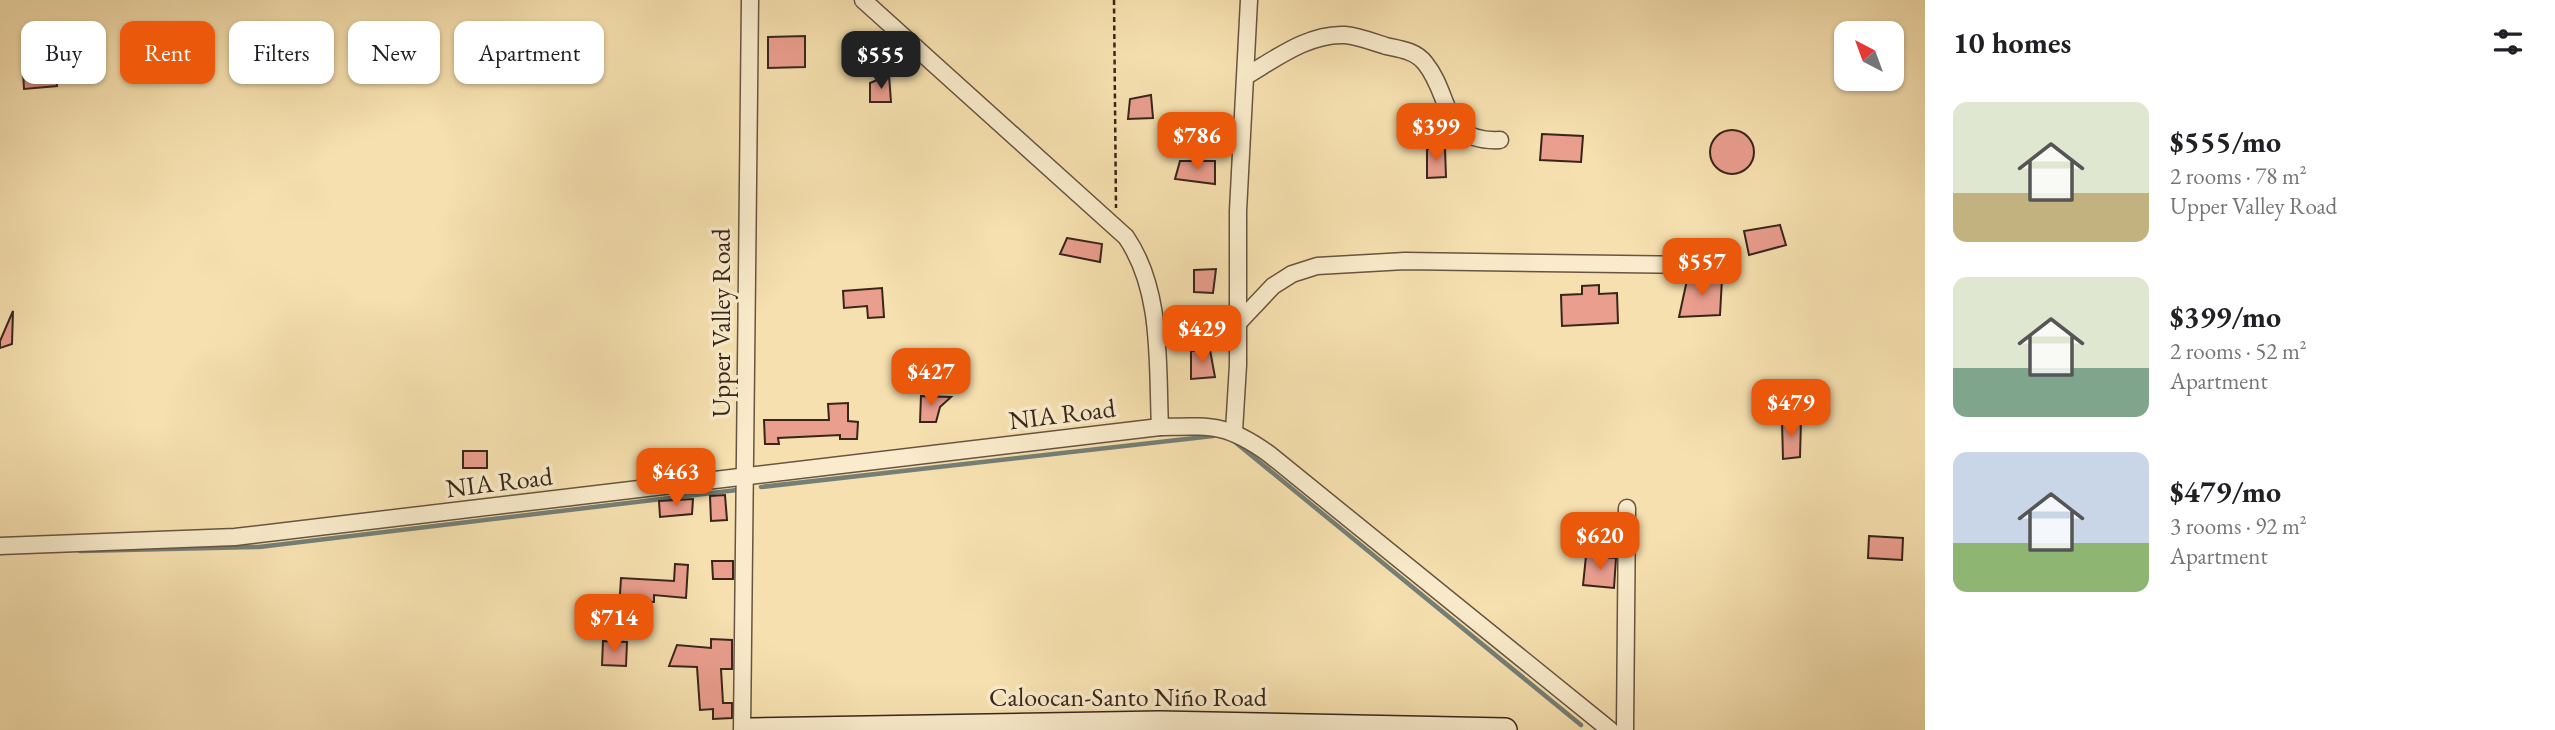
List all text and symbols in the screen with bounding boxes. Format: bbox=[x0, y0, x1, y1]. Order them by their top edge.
chip: Buy bbox=[21, 21, 106, 84]
chip: Rent bbox=[120, 21, 215, 84]
chip: Filters bbox=[229, 21, 334, 84]
chip: New bbox=[348, 21, 440, 84]
chip: Apartment bbox=[454, 21, 604, 84]
north arrow bbox=[1834, 21, 1904, 91]
map controls bbox=[1834, 21, 1904, 91]
text: 10 homes bbox=[1953, 23, 2071, 62]
icon: filters bbox=[2489, 23, 2527, 61]
pin: $555 bbox=[840, 32, 922, 91]
text: $555 bbox=[857, 39, 905, 69]
pin: $399 bbox=[1395, 104, 1477, 163]
text: $399 bbox=[1412, 111, 1460, 141]
pin: $786 bbox=[1156, 113, 1238, 172]
text: $786 bbox=[1173, 120, 1221, 150]
text: $555/mo bbox=[2170, 122, 2281, 161]
icon: home bbox=[2009, 130, 2093, 214]
text: 2 rooms · 78 m² bbox=[2170, 161, 2307, 191]
text: Upper Valley Road bbox=[2170, 191, 2337, 221]
street label: Upper Valley Road bbox=[704, 228, 738, 418]
pin: $557 bbox=[1661, 238, 1743, 298]
text: $557 bbox=[1678, 246, 1726, 276]
text: $399/mo bbox=[2170, 297, 2281, 336]
icon: home bbox=[2009, 305, 2093, 389]
pin: $429 bbox=[1161, 306, 1243, 365]
text: $429 bbox=[1178, 313, 1226, 343]
text: 2 rooms · 52 m² bbox=[2170, 336, 2307, 366]
pin: $427 bbox=[890, 348, 972, 408]
text: $427 bbox=[907, 356, 955, 386]
text: Apartment bbox=[2170, 366, 2268, 396]
pin: $479 bbox=[1750, 380, 1832, 439]
text: $479 bbox=[1767, 387, 1815, 417]
street label: NIA Road bbox=[1007, 391, 1118, 437]
pin: $463 bbox=[635, 448, 717, 508]
text: $463 bbox=[652, 456, 700, 486]
street label: NIA Road bbox=[444, 459, 555, 505]
text: $479/mo bbox=[2170, 472, 2281, 511]
icon: home bbox=[2009, 480, 2093, 564]
text: 3 rooms · 92 m² bbox=[2170, 511, 2307, 541]
pin: $620 bbox=[1559, 512, 1641, 572]
text: $620 bbox=[1576, 520, 1624, 550]
text: Apartment bbox=[2170, 541, 2268, 571]
pin: $714 bbox=[573, 594, 655, 654]
text: $714 bbox=[590, 602, 638, 632]
street label: Caloocan-Santo Niño Road bbox=[989, 680, 1268, 714]

